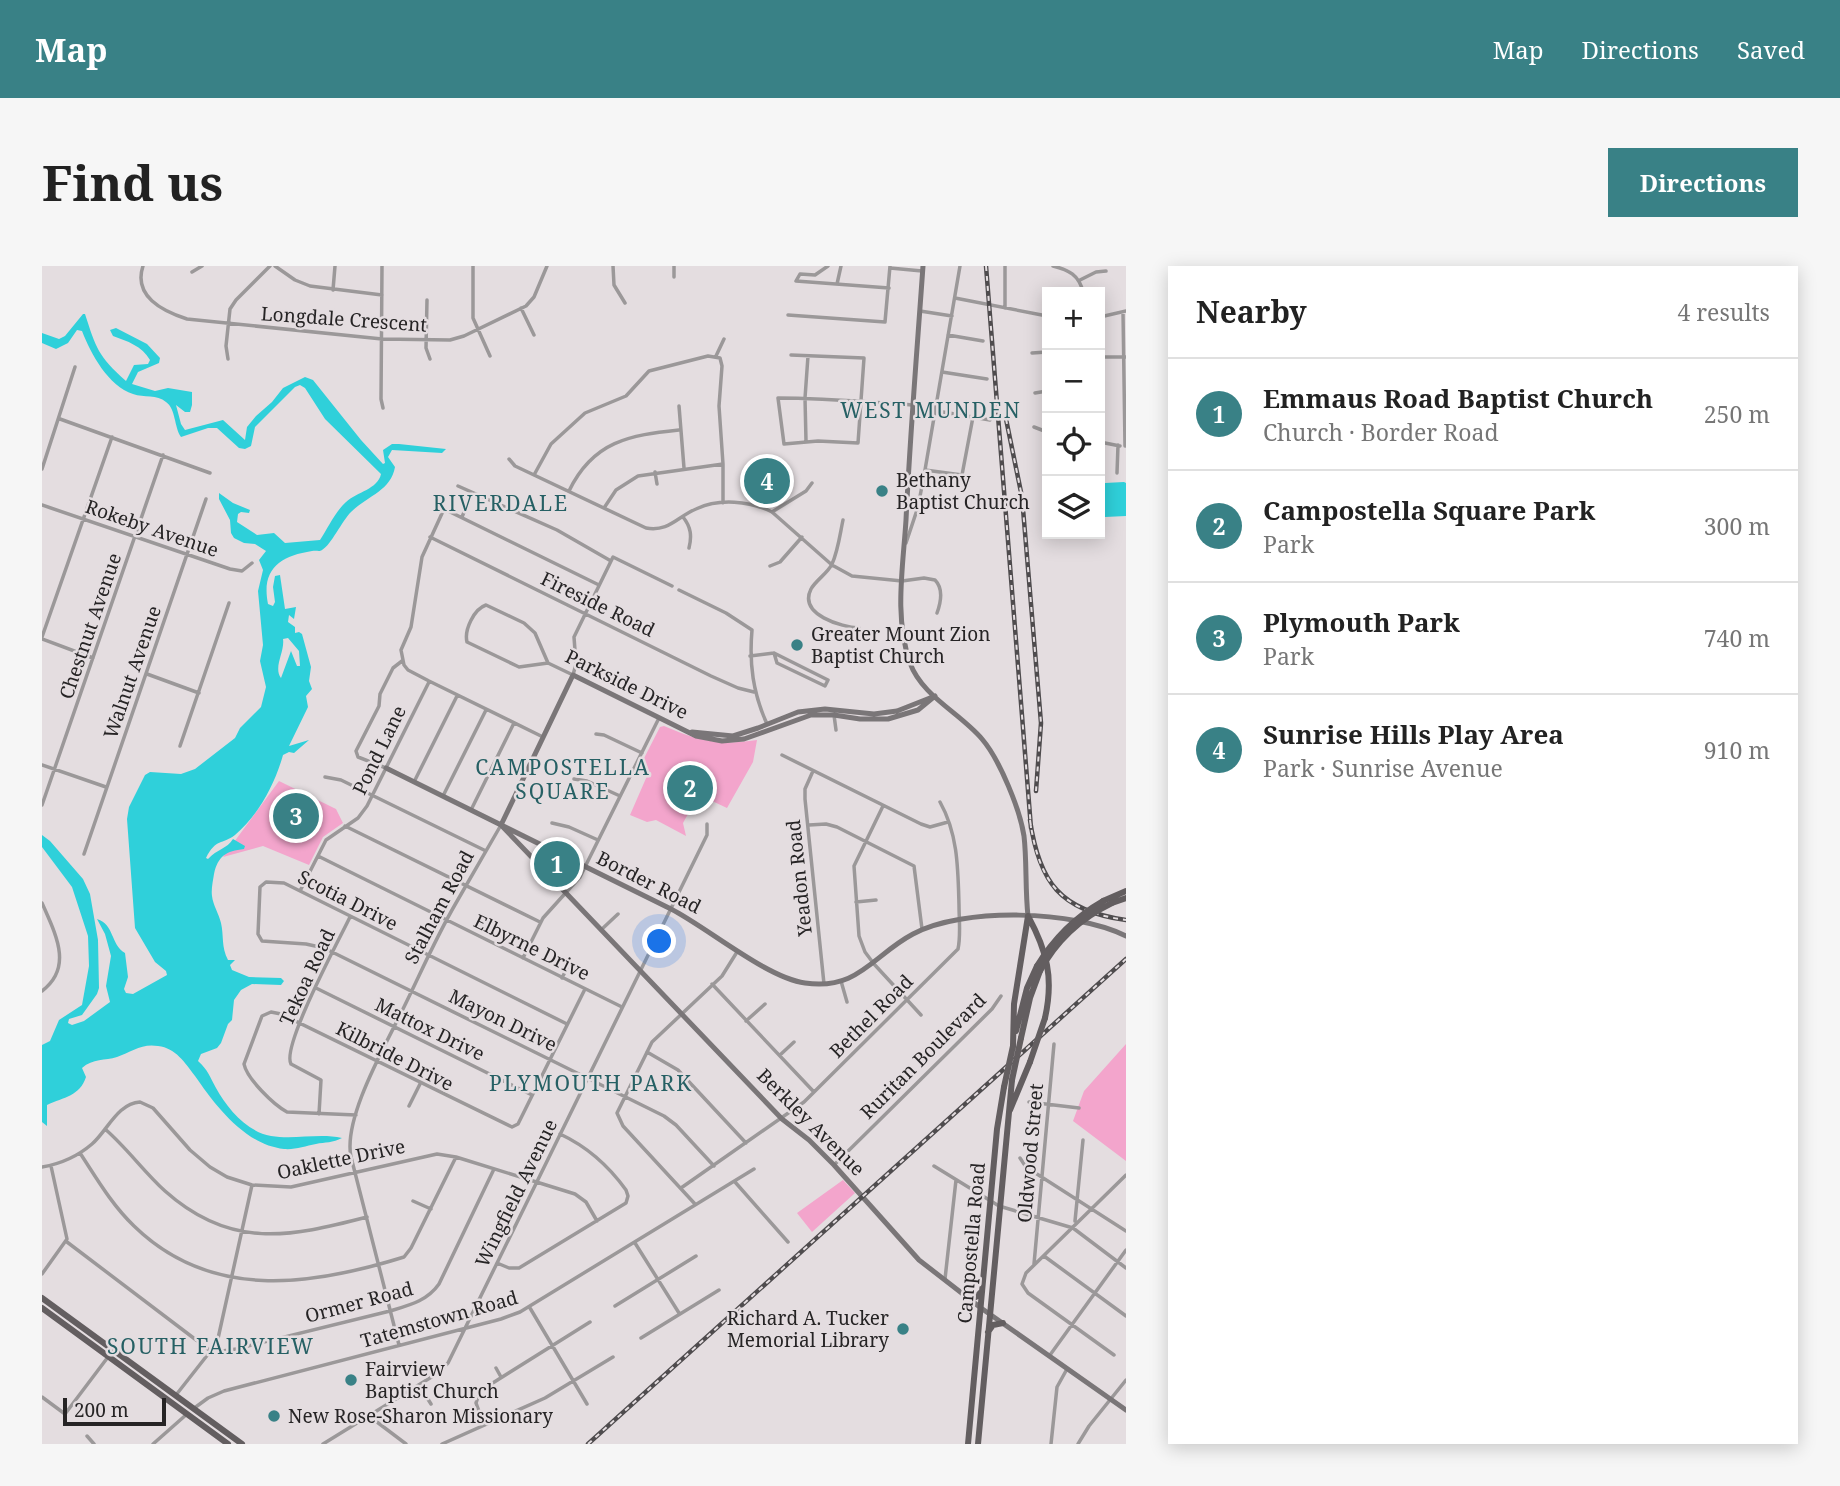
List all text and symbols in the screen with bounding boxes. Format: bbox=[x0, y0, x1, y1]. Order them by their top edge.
text: Map bbox=[35, 27, 108, 72]
text: Map bbox=[1493, 33, 1544, 66]
text: Directions bbox=[1582, 33, 1699, 66]
text: Saved bbox=[1737, 33, 1805, 66]
button: Directions bbox=[1608, 148, 1798, 217]
text: Find us bbox=[42, 149, 223, 215]
map controls bbox=[1042, 287, 1105, 539]
button: + bbox=[1042, 287, 1105, 350]
text: Nearby bbox=[1196, 291, 1307, 332]
text: 4 results bbox=[1677, 296, 1770, 328]
street label: Longdale Crescent bbox=[260, 300, 428, 338]
button: − bbox=[1042, 350, 1105, 413]
text: Emmaus Road Baptist Church bbox=[1263, 380, 1653, 416]
district label: WEST MUNDEN bbox=[840, 396, 1022, 424]
text: 1 bbox=[1213, 398, 1226, 430]
text: 250 m bbox=[1704, 398, 1770, 430]
button: locate bbox=[1042, 413, 1105, 476]
text: Church · Border Road bbox=[1263, 416, 1499, 448]
pin: 4 bbox=[744, 455, 790, 507]
place label: Bethany Baptist Church bbox=[896, 467, 1030, 515]
button: layers bbox=[1042, 476, 1105, 539]
marker: Bethany Baptist Church bbox=[874, 483, 890, 499]
district label: RIVERDALE bbox=[433, 489, 569, 517]
text: Campostella Square Park bbox=[1263, 492, 1595, 528]
street label: Rokeby Avenue bbox=[82, 493, 222, 563]
text: 2 bbox=[1213, 510, 1226, 542]
text: 300 m bbox=[1704, 510, 1770, 542]
text: Park bbox=[1263, 528, 1314, 560]
street label: Chestnut Avenue bbox=[53, 549, 127, 703]
street label: Fireside Road bbox=[537, 565, 660, 643]
street label: Walnut Avenue bbox=[97, 602, 167, 742]
text: Plymouth Park bbox=[1263, 604, 1460, 640]
place label: Greater Mount Zion Baptist Church bbox=[811, 621, 990, 669]
text: 3 bbox=[1213, 622, 1226, 654]
text: 740 m bbox=[1704, 622, 1770, 654]
marker: Greater Mount Zion Baptist Church bbox=[789, 637, 805, 653]
text: Park bbox=[1263, 640, 1314, 672]
street label: Parkside Drive bbox=[561, 643, 693, 725]
street label: Pond Lane bbox=[346, 701, 412, 799]
text: Sunrise Hills Play Area bbox=[1263, 716, 1564, 752]
text: 4 bbox=[1213, 734, 1226, 766]
text: 910 m bbox=[1704, 734, 1770, 766]
text: Park · Sunrise Avenue bbox=[1263, 752, 1503, 784]
district label: CAMPOSTELLA SQUARE bbox=[475, 753, 651, 805]
pin: 2 bbox=[667, 762, 713, 814]
pin: 3 bbox=[273, 790, 319, 842]
street label: Yeadon Road bbox=[780, 818, 818, 939]
pin: 1 bbox=[534, 838, 580, 890]
street label: Stalham Road bbox=[398, 845, 480, 968]
street label: Border Road bbox=[592, 845, 706, 920]
street label: Scotia Drive bbox=[294, 864, 402, 936]
street label: Elbyrne Drive bbox=[470, 908, 594, 986]
street label: Tekoa Road bbox=[273, 924, 341, 1030]
your location bbox=[642, 924, 676, 958]
street label: Bethel Road bbox=[824, 968, 919, 1063]
street label: Mayon Drive bbox=[445, 983, 561, 1057]
street label: Ruritan Boulevard bbox=[854, 987, 992, 1125]
street label: Mattox Drive bbox=[371, 991, 489, 1067]
street label: Kilbride Drive bbox=[332, 1015, 458, 1097]
street label: Berkley Avenue bbox=[751, 1062, 871, 1182]
district label: PLYMOUTH PARK bbox=[489, 1069, 693, 1097]
street label: Oldwood Street bbox=[1011, 1082, 1049, 1224]
street label: Wingfield Avenue bbox=[469, 1115, 563, 1271]
street label: Oaklette Drive bbox=[274, 1133, 408, 1185]
street label: Campostella Road bbox=[951, 1161, 991, 1325]
street label: Ormer Road bbox=[302, 1275, 416, 1329]
street label: Tatemstown Road bbox=[357, 1284, 521, 1354]
place label: Richard A. Tucker Memorial Library bbox=[727, 1305, 889, 1353]
marker: Richard A. Tucker Memorial Library bbox=[895, 1321, 911, 1337]
district label: SOUTH FAIRVIEW bbox=[107, 1332, 315, 1360]
place label: Fairview Baptist Church bbox=[365, 1356, 499, 1404]
marker: Fairview Baptist Church bbox=[343, 1372, 359, 1388]
scale bar bbox=[63, 1395, 166, 1427]
text: 200 m bbox=[74, 1397, 129, 1423]
place label: New Rose-Sharon Missionary bbox=[288, 1403, 553, 1429]
marker: New Rose-Sharon Missionary bbox=[266, 1408, 282, 1424]

